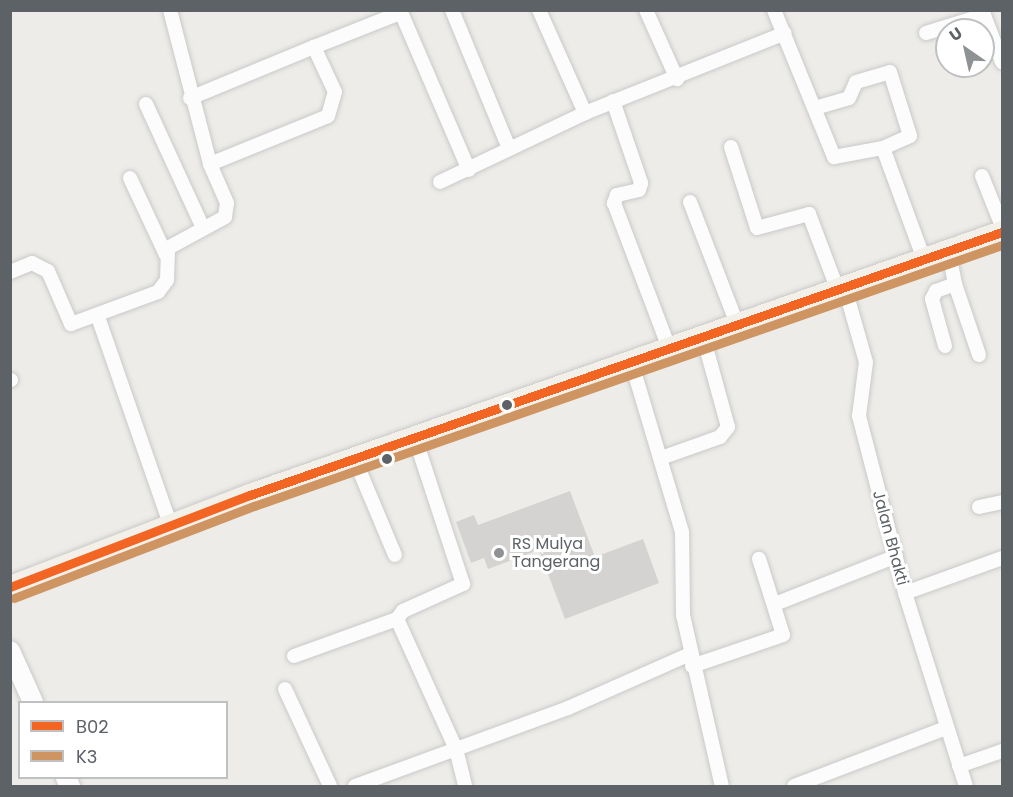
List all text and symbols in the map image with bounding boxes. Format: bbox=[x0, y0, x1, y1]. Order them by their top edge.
north arrow bbox=[935, 18, 995, 78]
text: U bbox=[945, 22, 967, 47]
unlabelled marker bbox=[501, 399, 513, 411]
unlabelled marker bbox=[381, 453, 393, 465]
street label: Jalan Bhakti bbox=[868, 488, 912, 588]
place label: RS Mulya Tangerang bbox=[512, 534, 600, 572]
marker: RS Mulya Tangerang bbox=[490, 544, 508, 562]
legend bbox=[18, 701, 228, 779]
text: B02 bbox=[76, 714, 109, 739]
text: K3 bbox=[76, 744, 97, 769]

